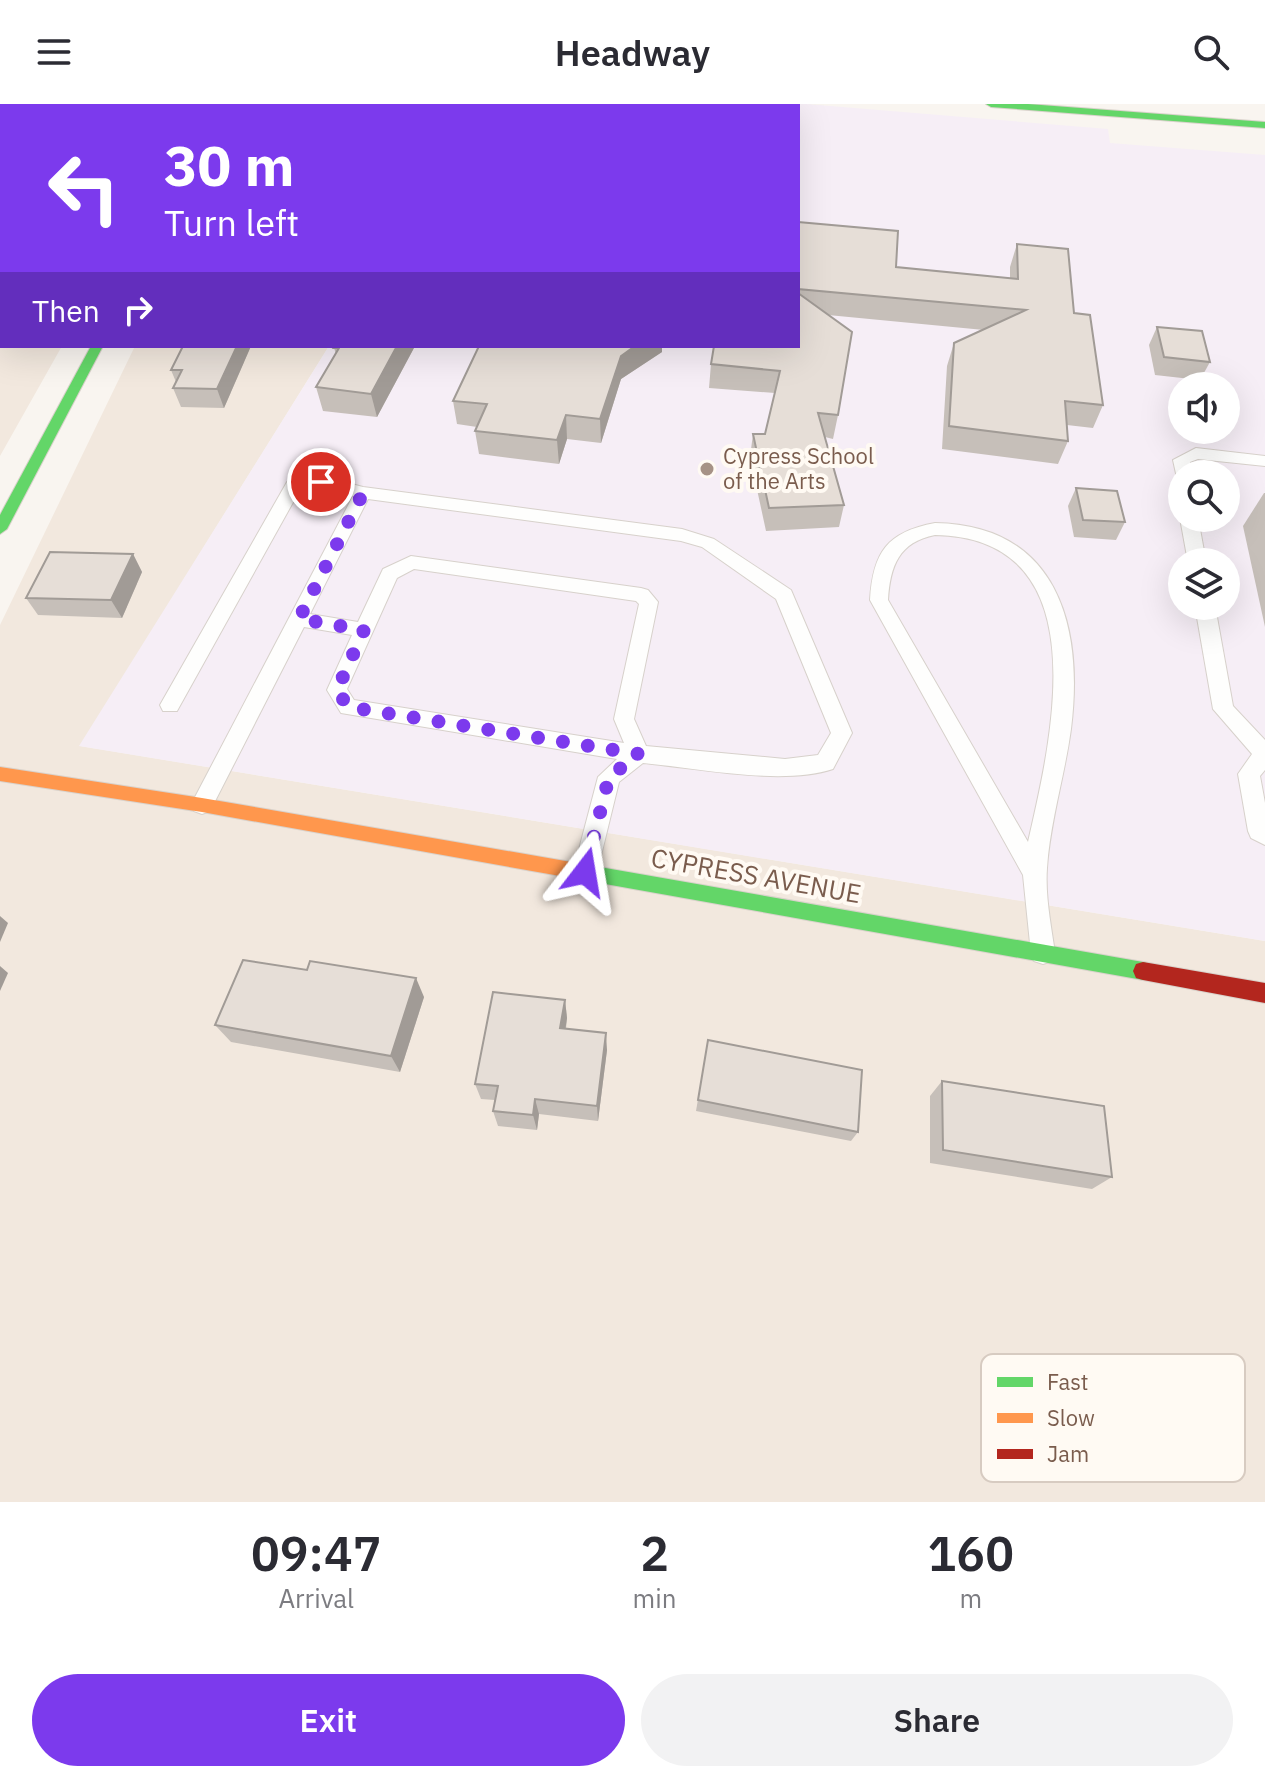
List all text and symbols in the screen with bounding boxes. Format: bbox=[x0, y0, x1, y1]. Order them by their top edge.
text: Headway bbox=[555, 29, 710, 76]
icon: menu bbox=[32, 30, 76, 74]
icon: search bbox=[1189, 30, 1233, 74]
text: 30 m bbox=[164, 129, 294, 201]
icon: left bbox=[32, 136, 136, 240]
text: Turn left bbox=[164, 199, 299, 246]
icon: right bbox=[116, 288, 160, 332]
text: Then bbox=[32, 291, 100, 330]
map controls bbox=[1168, 372, 1240, 620]
button: sound bbox=[1168, 372, 1240, 444]
place label: Cypress School of the Arts bbox=[723, 441, 874, 495]
pin bbox=[287, 448, 355, 516]
icon: arrive bbox=[299, 460, 343, 504]
marker: Cypress School of the Arts bbox=[698, 460, 716, 478]
button: search bbox=[1168, 460, 1240, 532]
button: layers bbox=[1168, 548, 1240, 620]
position arrow bbox=[543, 830, 627, 914]
street label: CYPRESS AVENUE bbox=[648, 840, 864, 910]
legend bbox=[981, 1354, 1245, 1482]
text: Fast bbox=[1047, 1367, 1088, 1396]
text: Slow bbox=[1047, 1403, 1095, 1432]
text: Jam bbox=[1047, 1439, 1089, 1468]
text: 09:47 bbox=[251, 1522, 382, 1584]
text: 2 bbox=[640, 1522, 669, 1584]
text: 160 bbox=[928, 1522, 1014, 1584]
text: Arrival bbox=[278, 1581, 354, 1615]
text: min bbox=[633, 1581, 677, 1615]
text: m bbox=[959, 1581, 982, 1615]
button: Exit bbox=[32, 1674, 625, 1766]
button: Share bbox=[641, 1674, 1233, 1766]

